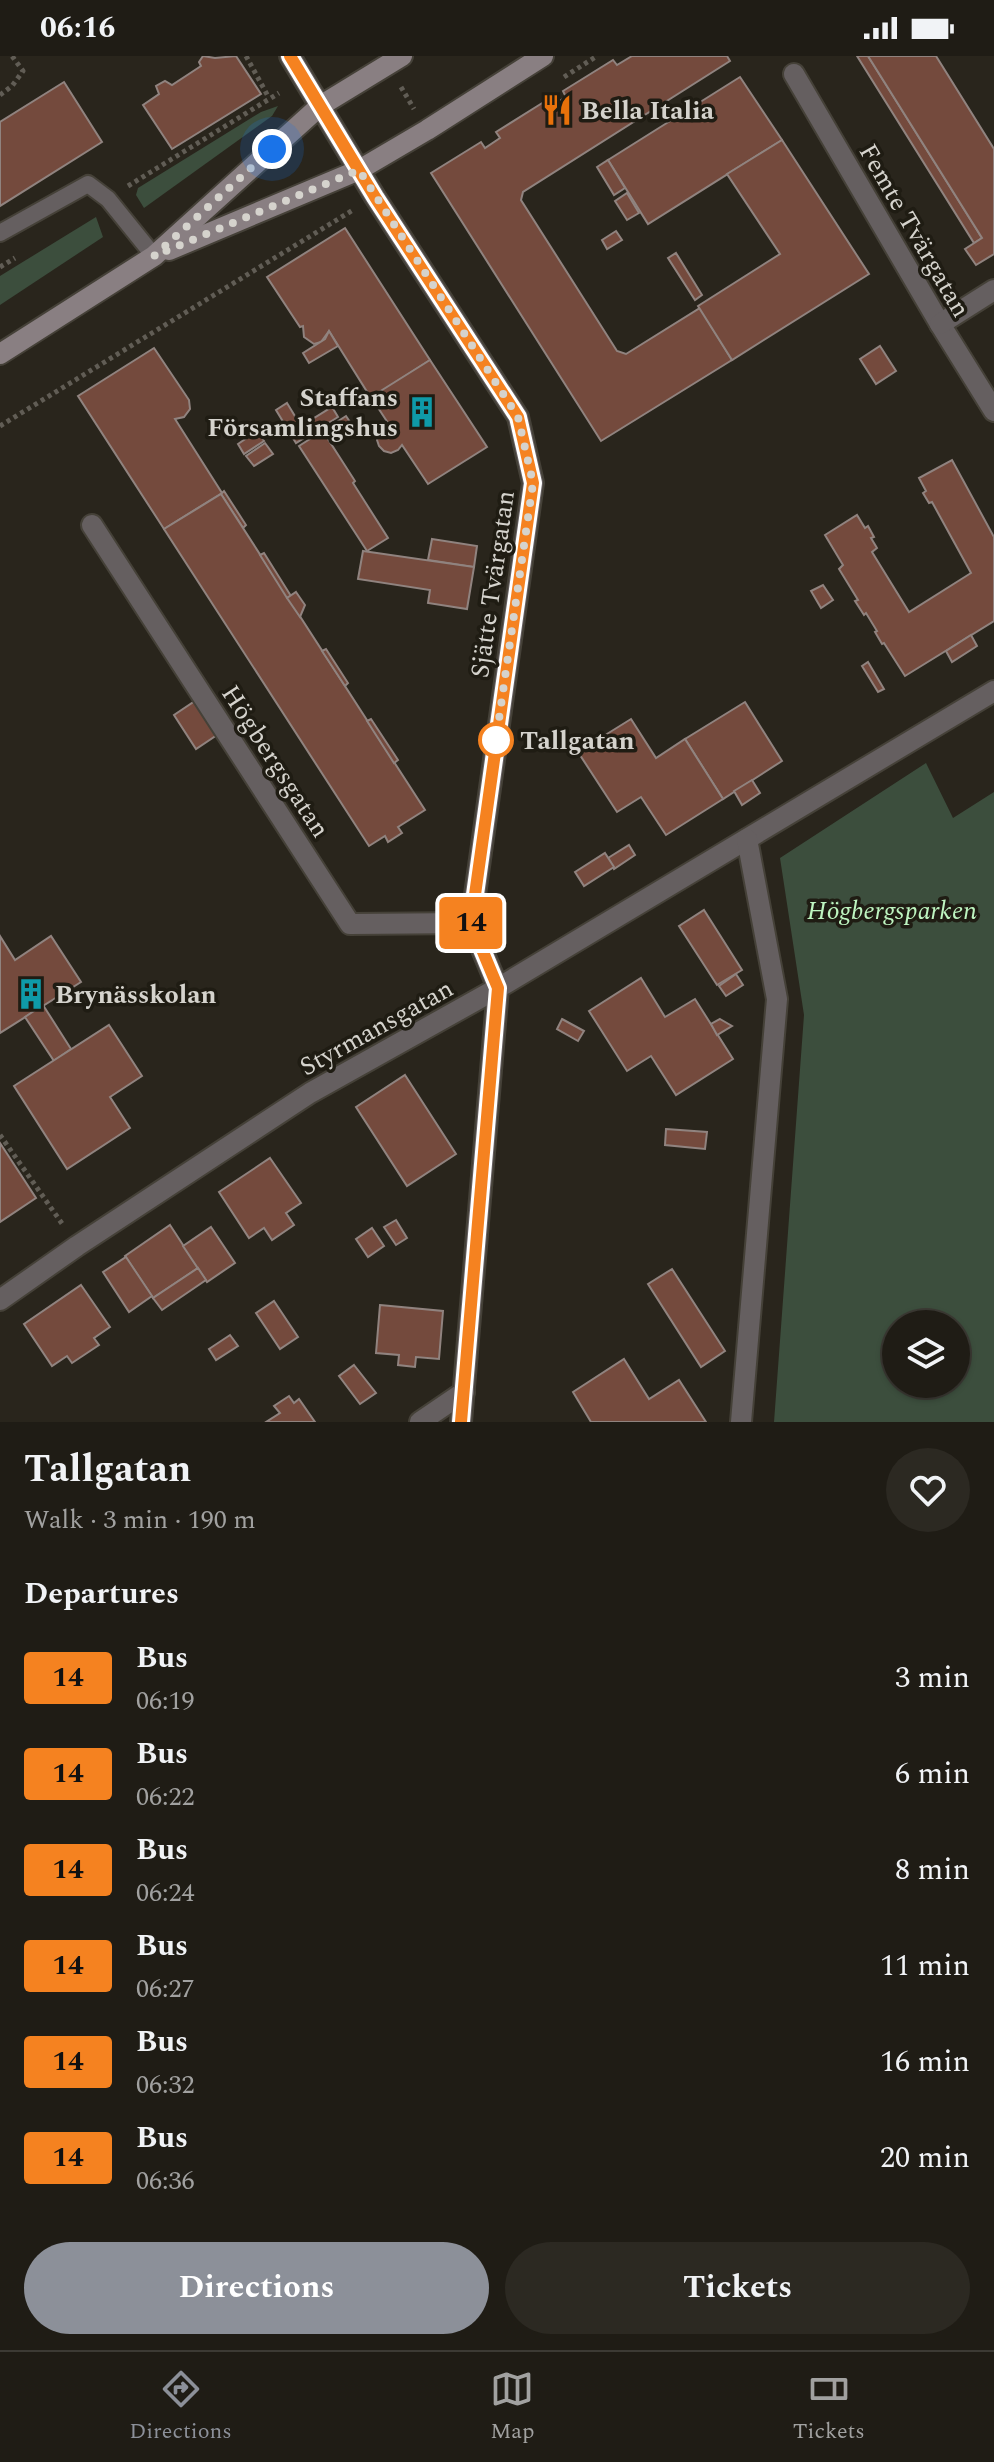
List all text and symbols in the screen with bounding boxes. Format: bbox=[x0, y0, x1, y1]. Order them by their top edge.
text: 06:16 bbox=[40, 5, 115, 51]
place label: Bella Italia bbox=[581, 91, 715, 131]
restaurant icon: Bella Italia bbox=[540, 93, 574, 127]
your location bbox=[252, 129, 292, 169]
street label: Femte Tvärgatan bbox=[848, 136, 980, 325]
place label: Staffans Församlingshus bbox=[207, 378, 398, 448]
building icon: Staffans Församlingshus bbox=[405, 395, 439, 429]
street label: Sjätte Tvärgatan bbox=[460, 488, 526, 680]
street label: Högbergsgatan bbox=[211, 677, 340, 846]
place label: Tallgatan bbox=[520, 721, 635, 761]
marker: Tallgatan bbox=[479, 723, 513, 757]
park label: Högbergsparken bbox=[807, 891, 977, 931]
line badge: 14 bbox=[435, 897, 507, 949]
text: 14 bbox=[455, 901, 487, 944]
street label: Styrmansgatan bbox=[292, 969, 461, 1087]
place label: Brynässkolan bbox=[55, 975, 217, 1015]
building icon: Brynässkolan bbox=[14, 977, 48, 1011]
map controls bbox=[882, 1310, 970, 1398]
button: layers bbox=[882, 1310, 970, 1398]
text: Tallgatan bbox=[24, 1441, 192, 1499]
button: heart bbox=[886, 1448, 970, 1532]
text: Walk · 3 min · 190 m bbox=[24, 1500, 256, 1540]
text: Departures bbox=[24, 1571, 179, 1617]
text: Bus bbox=[136, 1635, 188, 1681]
text: 3 min bbox=[895, 1655, 970, 1701]
text: 14 bbox=[52, 1656, 84, 1699]
text: 06:19 bbox=[136, 1681, 195, 1721]
text: Bus bbox=[136, 1731, 188, 1777]
text: 6 min bbox=[895, 1751, 970, 1797]
text: 14 bbox=[52, 1752, 84, 1795]
text: 06:22 bbox=[136, 1777, 195, 1817]
text: Bus bbox=[136, 1827, 188, 1873]
text: 8 min bbox=[895, 1847, 970, 1893]
text: 14 bbox=[52, 1848, 84, 1891]
text: 06:24 bbox=[136, 1873, 195, 1913]
text: Bus bbox=[136, 1923, 188, 1969]
text: 11 min bbox=[880, 1943, 970, 1989]
text: 14 bbox=[52, 1944, 84, 1987]
text: 06:27 bbox=[136, 1969, 195, 2009]
text: Bus bbox=[136, 2019, 188, 2065]
text: 16 min bbox=[880, 2039, 970, 2085]
text: 14 bbox=[52, 2040, 84, 2083]
text: 06:32 bbox=[136, 2065, 195, 2105]
text: Bus bbox=[136, 2115, 188, 2161]
text: 20 min bbox=[880, 2135, 970, 2181]
text: 14 bbox=[52, 2136, 84, 2179]
text: 06:36 bbox=[136, 2161, 195, 2201]
button: Directions bbox=[24, 2242, 489, 2334]
button: Tickets bbox=[505, 2242, 970, 2334]
tab: Directions bbox=[129, 2367, 232, 2448]
tab: Map bbox=[490, 2367, 535, 2448]
tab: Tickets bbox=[793, 2367, 865, 2448]

